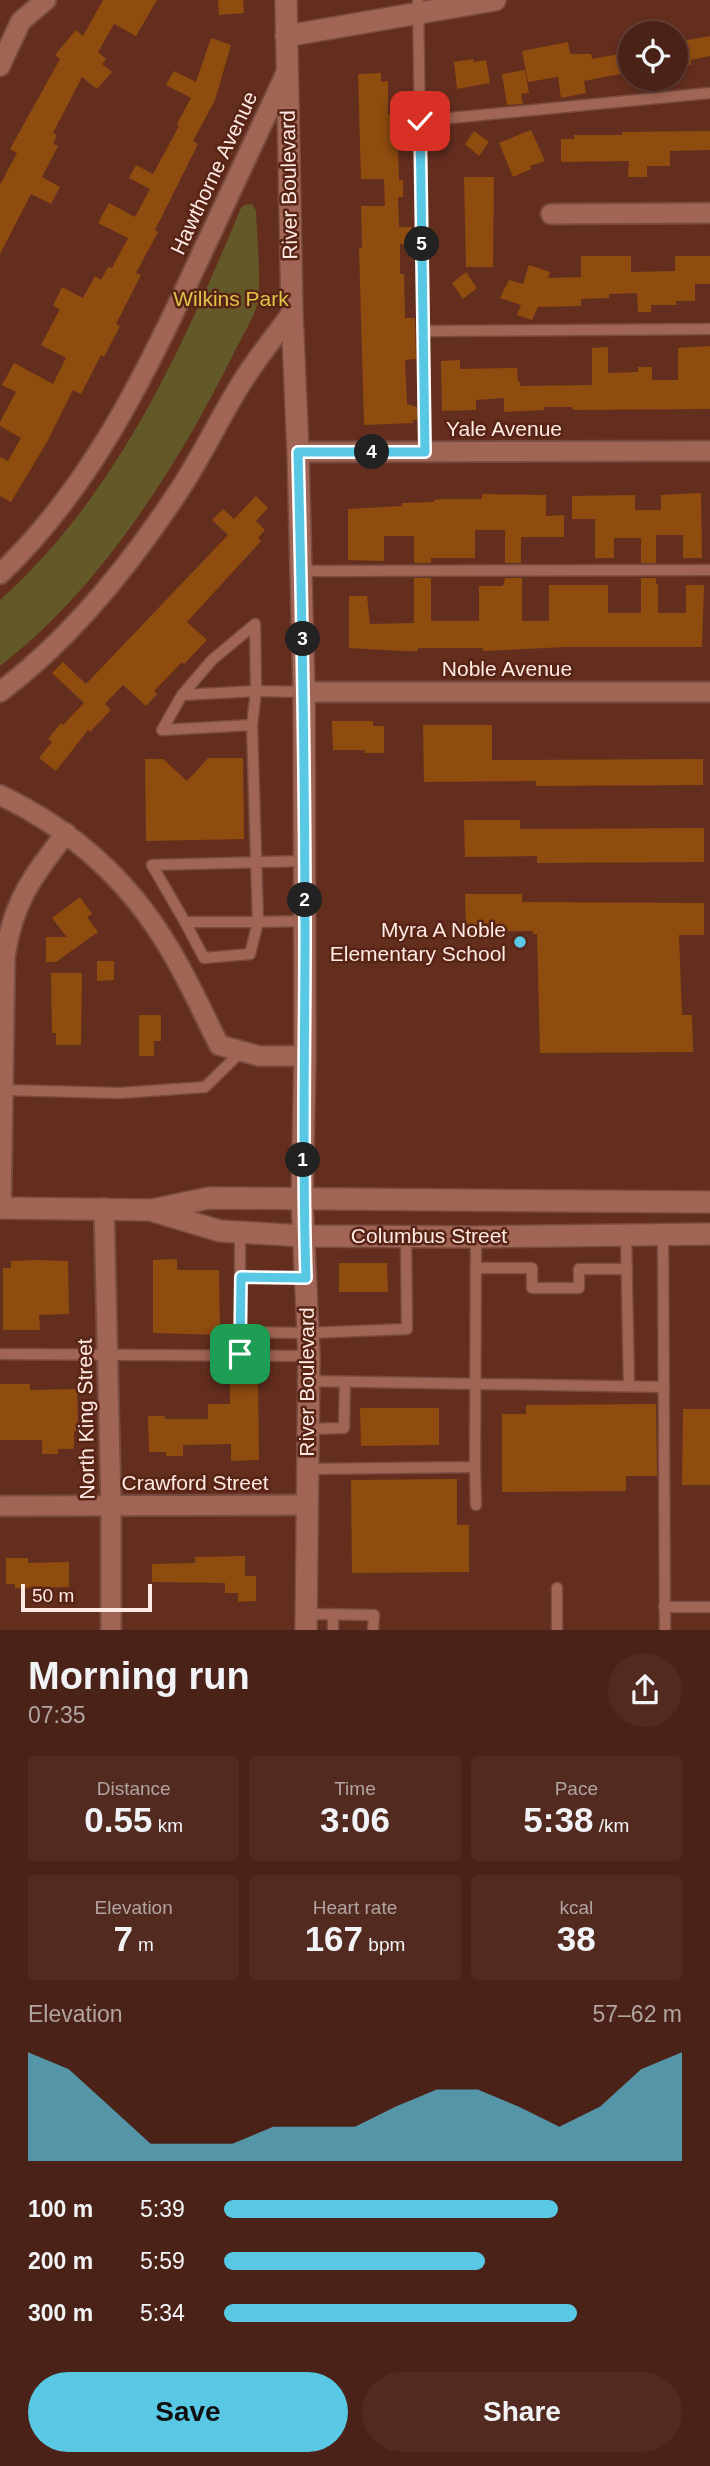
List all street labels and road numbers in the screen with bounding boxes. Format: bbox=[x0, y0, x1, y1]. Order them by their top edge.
street label: Hawthorne Avenue bbox=[166, 88, 261, 258]
street label: River Boulevard bbox=[276, 110, 301, 260]
street label: Yale Avenue bbox=[446, 417, 562, 440]
street label: Noble Avenue bbox=[442, 657, 572, 680]
street label: Columbus Street bbox=[351, 1224, 507, 1247]
street label: River Boulevard bbox=[295, 1307, 318, 1457]
street label: North King Street bbox=[73, 1338, 98, 1500]
street label: Crawford Street bbox=[121, 1471, 269, 1494]

